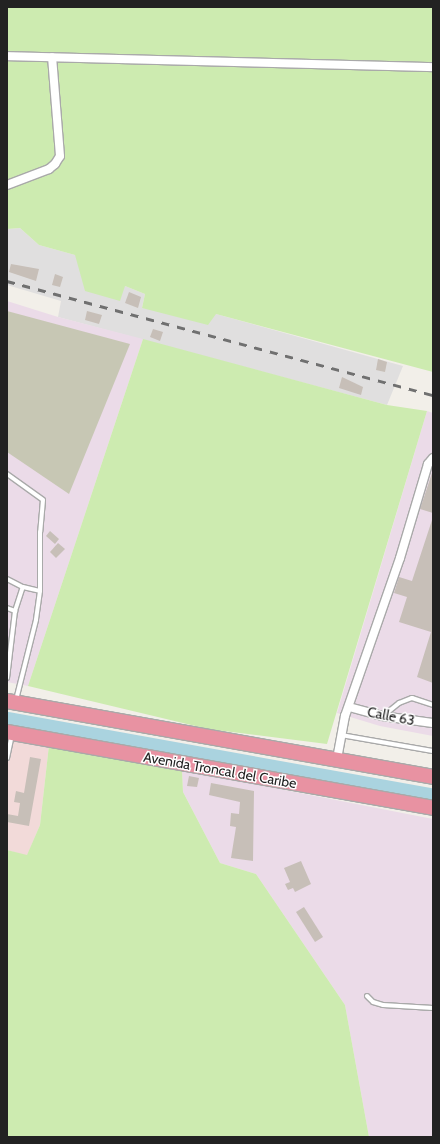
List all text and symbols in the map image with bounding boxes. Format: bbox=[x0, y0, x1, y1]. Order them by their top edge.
street label: Calle 63 bbox=[366, 703, 416, 729]
street label: Avenida Troncal del Caribe bbox=[142, 748, 298, 792]

